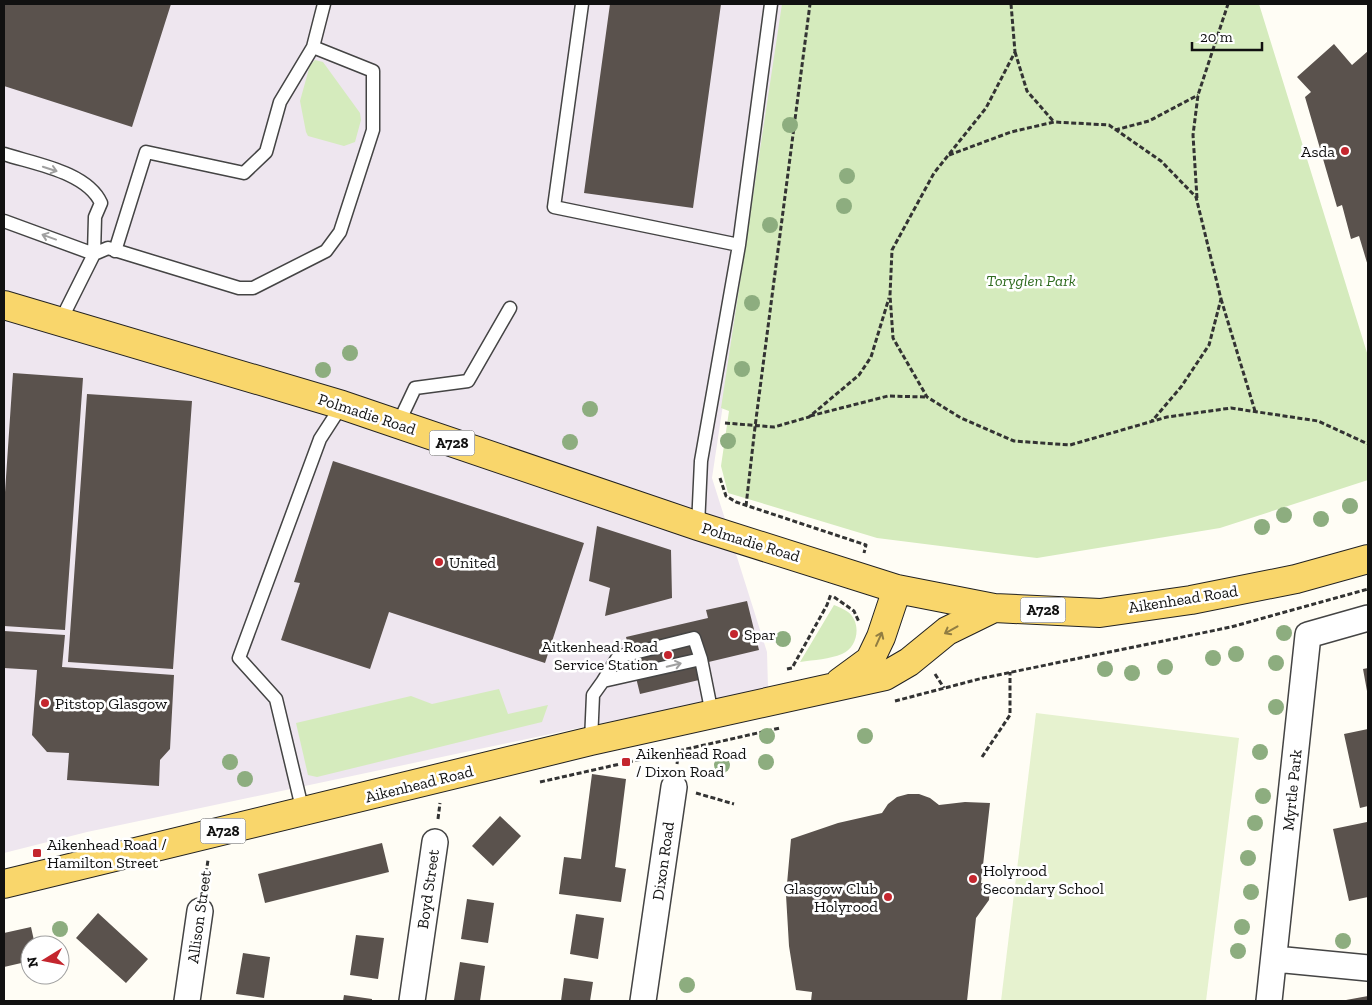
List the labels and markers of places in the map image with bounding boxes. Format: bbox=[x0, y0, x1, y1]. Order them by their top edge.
place label: Asda bbox=[1301, 142, 1335, 161]
marker: Asda bbox=[1339, 145, 1351, 157]
place label: United bbox=[449, 553, 496, 572]
marker: United bbox=[433, 556, 445, 568]
place label: Spar bbox=[744, 625, 776, 644]
marker: Spar bbox=[728, 628, 740, 640]
place label: Aitkenhead Road Service Station bbox=[541, 637, 659, 674]
marker: Aitkenhead Road Service Station bbox=[662, 649, 674, 661]
place label: Pitstop Glasgow bbox=[55, 694, 168, 713]
marker: Pitstop Glasgow bbox=[39, 697, 51, 709]
place label: Aikenhead Road / Dixon Road bbox=[636, 744, 747, 781]
marker: Aikenhead Road / Dixon Road bbox=[620, 756, 632, 768]
place label: Aikenhead Road / Hamilton Street bbox=[47, 835, 167, 872]
marker: Aikenhead Road / Hamilton Street bbox=[31, 847, 43, 859]
place label: Holyrood Secondary School bbox=[983, 861, 1104, 898]
marker: Holyrood Secondary School bbox=[967, 873, 979, 885]
place label: Glasgow Club Holyrood bbox=[784, 879, 878, 916]
marker: Glasgow Club Holyrood bbox=[882, 891, 894, 903]

